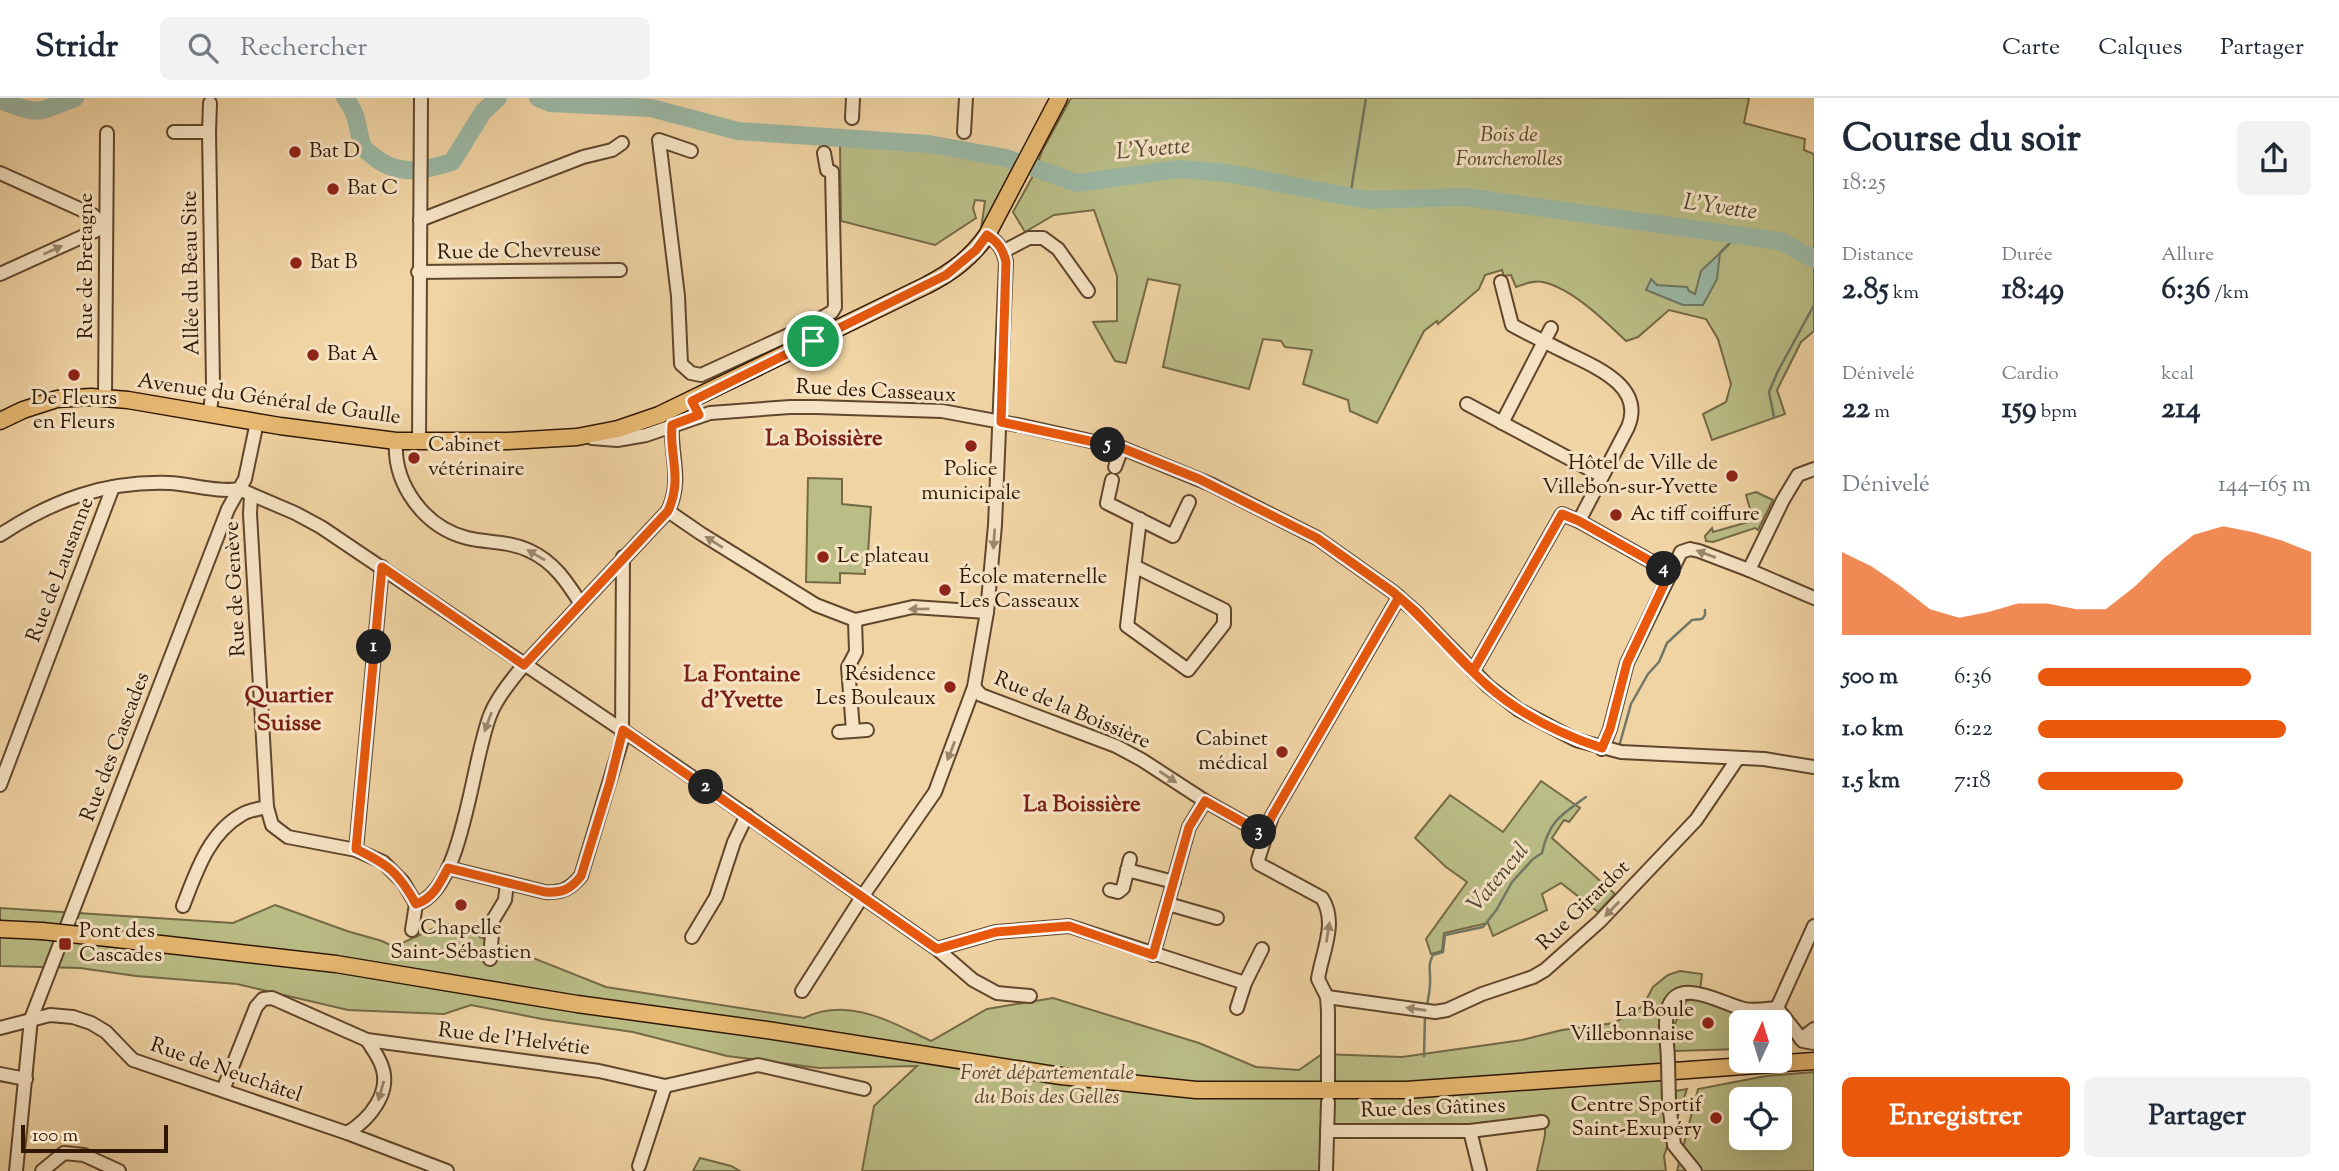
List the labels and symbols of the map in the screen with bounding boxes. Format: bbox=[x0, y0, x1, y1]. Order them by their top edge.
park label: Bois de Fourcherolles bbox=[1455, 121, 1563, 175]
water label: L'Yvette bbox=[1115, 130, 1191, 170]
place label: Bat D bbox=[309, 137, 360, 167]
marker: Bat D bbox=[287, 144, 303, 160]
place label: Bat C bbox=[347, 174, 398, 204]
marker: Bat C bbox=[325, 181, 341, 197]
water label: L'Yvette bbox=[1681, 186, 1759, 230]
street label: Allée du Beau Site bbox=[176, 190, 208, 356]
street label: Rue de Bretagne bbox=[72, 193, 102, 339]
street label: Rue de Chevreuse bbox=[437, 236, 601, 268]
one-way arrow bbox=[43, 244, 63, 256]
place label: Bat B bbox=[310, 248, 358, 278]
marker: Bat B bbox=[288, 255, 304, 271]
pin bbox=[783, 311, 843, 371]
place label: Bat A bbox=[327, 340, 378, 370]
marker: Bat A bbox=[305, 347, 321, 363]
marker: De Fleurs en Fleurs bbox=[66, 367, 82, 383]
street label: Avenue du Général de Gaulle bbox=[135, 367, 403, 433]
street label: Rue des Casseaux bbox=[795, 373, 957, 411]
place label: De Fleurs en Fleurs bbox=[31, 384, 117, 438]
district label: La Boissière bbox=[765, 423, 883, 456]
pin: 5 bbox=[1090, 428, 1126, 462]
place label: Cabinet vétérinaire bbox=[428, 431, 524, 485]
marker: Police municipale bbox=[963, 438, 979, 454]
place label: Hôtel de Ville de Villebon-sur-Yvette bbox=[1542, 449, 1718, 503]
marker: Cabinet vétérinaire bbox=[406, 450, 422, 466]
place label: Police municipale bbox=[921, 455, 1021, 509]
marker: Hôtel de Ville de Villebon-sur-Yvette bbox=[1724, 468, 1740, 484]
street label: Rue de Lausanne bbox=[20, 493, 102, 647]
place label: Ac tiff coiffure bbox=[1630, 500, 1760, 530]
marker: Ac tiff coiffure bbox=[1608, 507, 1624, 523]
street label: Rue de Genève bbox=[217, 521, 255, 657]
one-way arrow bbox=[988, 528, 999, 550]
one-way arrow bbox=[704, 536, 724, 549]
place label: Le plateau bbox=[837, 542, 929, 572]
one-way arrow bbox=[1695, 548, 1716, 559]
one-way arrow bbox=[526, 549, 545, 561]
marker: Le plateau bbox=[815, 549, 831, 565]
pin: 4 bbox=[1646, 552, 1682, 587]
place label: École maternelle Les Casseaux bbox=[959, 563, 1107, 617]
marker: École maternelle Les Casseaux bbox=[937, 582, 953, 598]
one-way arrow bbox=[908, 603, 930, 614]
pin: 1 bbox=[356, 630, 392, 664]
district label: La Fontaine d'Yvette bbox=[684, 659, 801, 718]
place label: Résidence Les Bouleaux bbox=[816, 660, 936, 714]
street label: Rue de la Boissière bbox=[989, 665, 1155, 757]
street label: Rue des Cascades bbox=[74, 668, 158, 826]
district label: Quartier Suisse bbox=[245, 679, 334, 741]
marker: Résidence Les Bouleaux bbox=[942, 679, 958, 695]
one-way arrow bbox=[482, 711, 493, 732]
place label: Cabinet médical bbox=[1195, 725, 1268, 779]
one-way arrow bbox=[945, 741, 956, 762]
marker: Cabinet médical bbox=[1274, 744, 1290, 760]
pin: 2 bbox=[688, 770, 724, 804]
one-way arrow bbox=[1158, 770, 1177, 783]
district label: La Boissière bbox=[1023, 789, 1141, 822]
pin: 3 bbox=[1242, 814, 1276, 850]
water label: Vatencul bbox=[1460, 836, 1538, 920]
street label: Rue Girardot bbox=[1531, 854, 1637, 958]
marker: Chapelle Saint-Sébastien bbox=[453, 897, 469, 913]
one-way arrow bbox=[1604, 900, 1620, 917]
place label: Chapelle Saint-Sébastien bbox=[390, 914, 532, 968]
place label: Pont des Cascades bbox=[79, 917, 162, 971]
one-way arrow bbox=[1323, 921, 1334, 943]
marker: Pont des Cascades bbox=[57, 936, 73, 952]
place label: La Boule Villebonnaise bbox=[1570, 996, 1694, 1050]
one-way arrow bbox=[1405, 1003, 1427, 1014]
north arrow bbox=[1729, 1010, 1792, 1073]
marker: La Boule Villebonnaise bbox=[1700, 1015, 1716, 1031]
street label: Rue de l'Helvétie bbox=[436, 1016, 592, 1064]
street label: Rue de Neuchâtel bbox=[146, 1031, 306, 1111]
park label: Forêt départementale du Bois des Gelles bbox=[960, 1059, 1134, 1113]
one-way arrow bbox=[375, 1081, 386, 1103]
street label: Rue des Gâtines bbox=[1360, 1091, 1506, 1127]
place label: Centre Sportif Saint-Exupéry bbox=[1570, 1091, 1704, 1145]
marker: Centre Sportif Saint-Exupéry bbox=[1708, 1110, 1724, 1126]
scale bar bbox=[21, 1122, 168, 1154]

